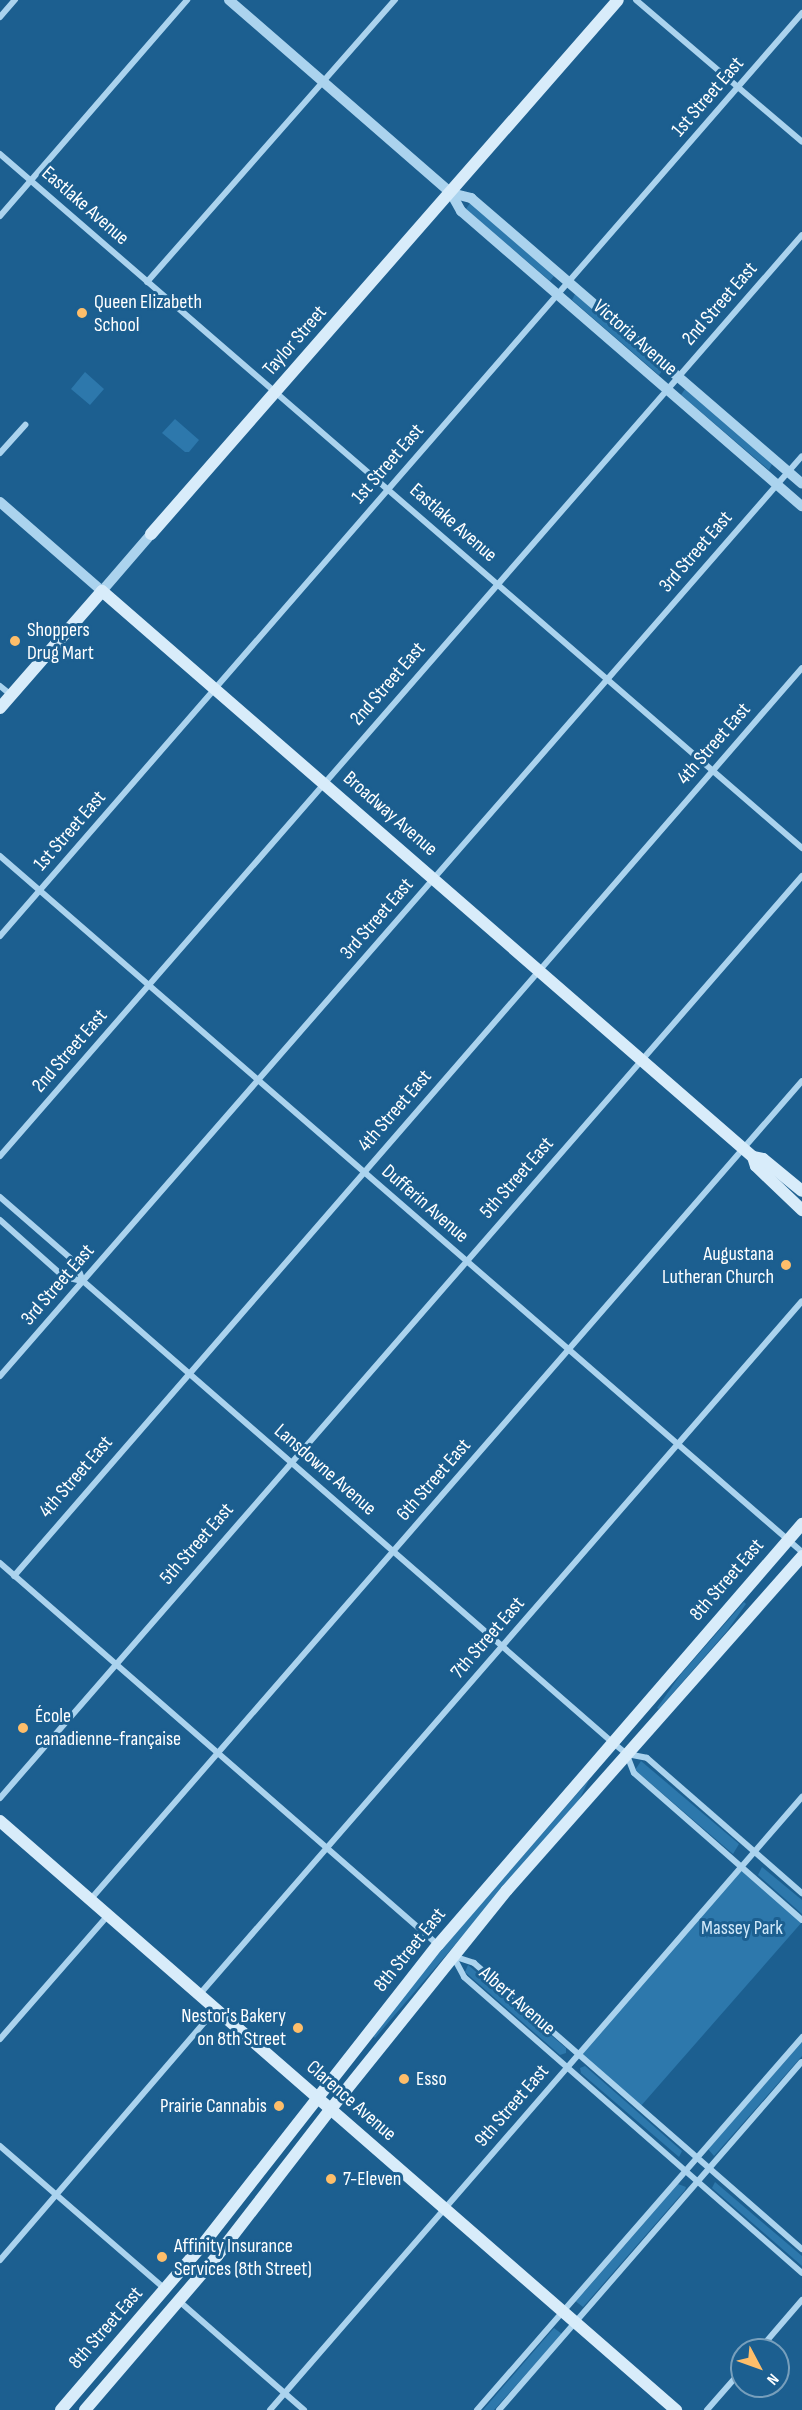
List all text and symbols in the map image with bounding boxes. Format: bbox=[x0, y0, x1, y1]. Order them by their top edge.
street label: 1st Street East bbox=[667, 52, 749, 142]
street label: Eastlake Avenue bbox=[36, 162, 134, 250]
street label: 2nd Street East bbox=[677, 257, 763, 351]
place label: Queen Elizabeth School bbox=[94, 290, 202, 337]
street label: Victoria Avenue bbox=[588, 295, 682, 381]
street label: Taylor Street bbox=[258, 301, 332, 381]
marker: Queen Elizabeth School bbox=[75, 306, 89, 320]
street label: 1st Street East bbox=[347, 419, 429, 509]
street label: Eastlake Avenue bbox=[404, 479, 502, 567]
street label: 3rd Street East bbox=[654, 507, 738, 597]
place label: Shoppers Drug Mart bbox=[27, 618, 94, 665]
marker: Shoppers Drug Mart bbox=[8, 634, 22, 648]
street label: 2nd Street East bbox=[345, 637, 431, 731]
street label: 4th Street East bbox=[672, 698, 756, 790]
street label: Broadway Avenue bbox=[338, 767, 442, 861]
street label: 1st Street East bbox=[29, 786, 111, 876]
street label: 3rd Street East bbox=[335, 874, 419, 964]
street label: 2nd Street East bbox=[27, 1004, 113, 1098]
street label: 4th Street East bbox=[353, 1065, 437, 1157]
street label: 5th Street East bbox=[475, 1132, 559, 1224]
street label: Dufferin Avenue bbox=[377, 1160, 473, 1248]
street label: 3rd Street East bbox=[16, 1240, 100, 1330]
place label: Augustana Lutheran Church bbox=[662, 1242, 774, 1289]
marker: Augustana Lutheran Church bbox=[779, 1258, 793, 1272]
street label: Lansdowne Avenue bbox=[269, 1419, 381, 1521]
street label: 4th Street East bbox=[34, 1431, 118, 1523]
street label: 6th Street East bbox=[392, 1434, 476, 1526]
street label: 5th Street East bbox=[155, 1498, 239, 1590]
street label: 8th Street East bbox=[685, 1534, 769, 1626]
street label: 7th Street East bbox=[446, 1592, 530, 1684]
place label: École canadienne-française bbox=[35, 1704, 181, 1751]
marker: École canadienne-française bbox=[16, 1721, 30, 1735]
street label: 8th Street East bbox=[369, 1903, 451, 1997]
park label: Massey Park bbox=[701, 1916, 783, 1940]
street label: Albert Avenue bbox=[474, 1961, 560, 2041]
place label: Nestor's Bakery on 8th Street bbox=[181, 2004, 286, 2051]
marker: Nestor's Bakery on 8th Street bbox=[291, 2021, 305, 2035]
street label: Clarence Avenue bbox=[301, 2055, 401, 2147]
street label: 9th Street East bbox=[470, 2060, 554, 2152]
place label: Esso bbox=[416, 2067, 447, 2091]
marker: Esso bbox=[397, 2072, 411, 2086]
place label: Prairie Cannabis bbox=[160, 2094, 267, 2118]
marker: Prairie Cannabis bbox=[272, 2099, 286, 2113]
place label: 7-Eleven bbox=[343, 2167, 401, 2191]
marker: 7-Eleven bbox=[324, 2172, 338, 2186]
place label: Affinity Insurance Services (8th Street) bbox=[174, 2234, 312, 2281]
marker: Affinity Insurance Services (8th Street) bbox=[155, 2250, 169, 2264]
street label: 8th Street East bbox=[64, 2282, 148, 2374]
north arrow bbox=[730, 2338, 790, 2398]
text: N bbox=[762, 2369, 782, 2388]

